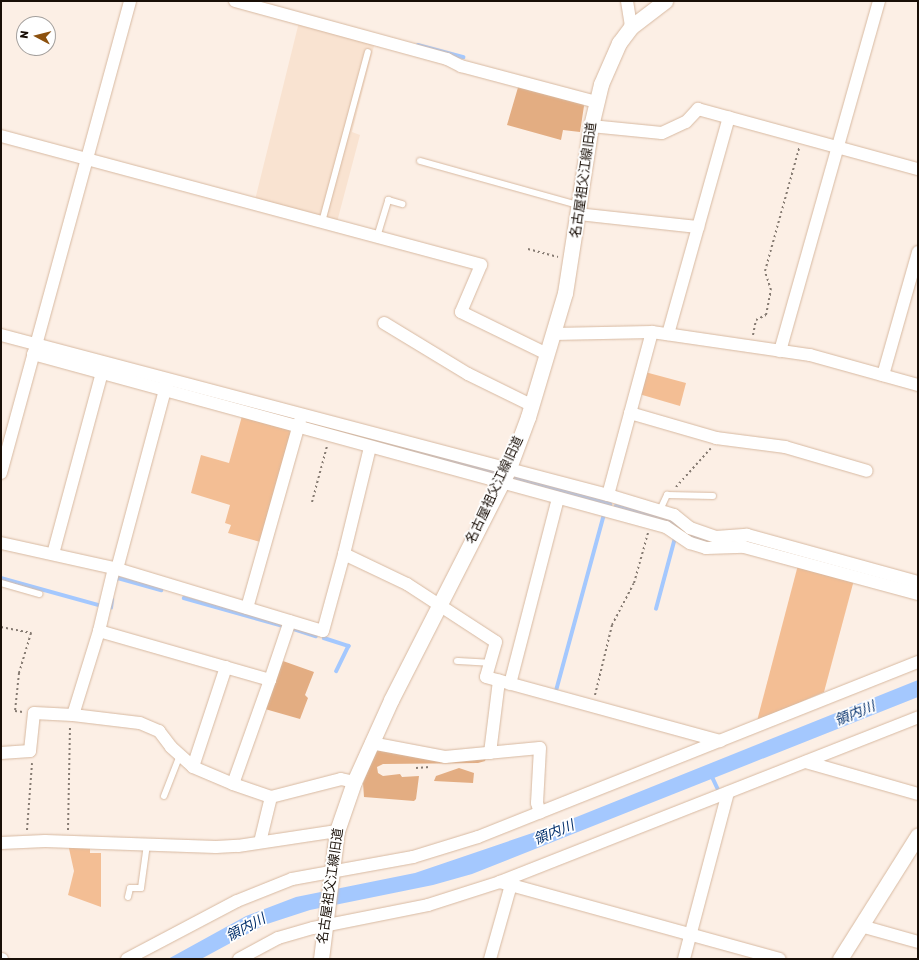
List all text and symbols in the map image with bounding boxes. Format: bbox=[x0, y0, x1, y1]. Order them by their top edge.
north arrow bbox=[16, 16, 56, 56]
text: N bbox=[18, 30, 32, 39]
street label: 名古屋祖父江線旧道 bbox=[568, 121, 600, 239]
street label: 名古屋祖父江線旧道 bbox=[463, 434, 527, 546]
water label: 領内川 bbox=[832, 698, 878, 730]
water label: 領内川 bbox=[531, 817, 577, 849]
street label: 名古屋祖父江線旧道 bbox=[315, 827, 347, 945]
water label: 領内川 bbox=[224, 911, 268, 945]

